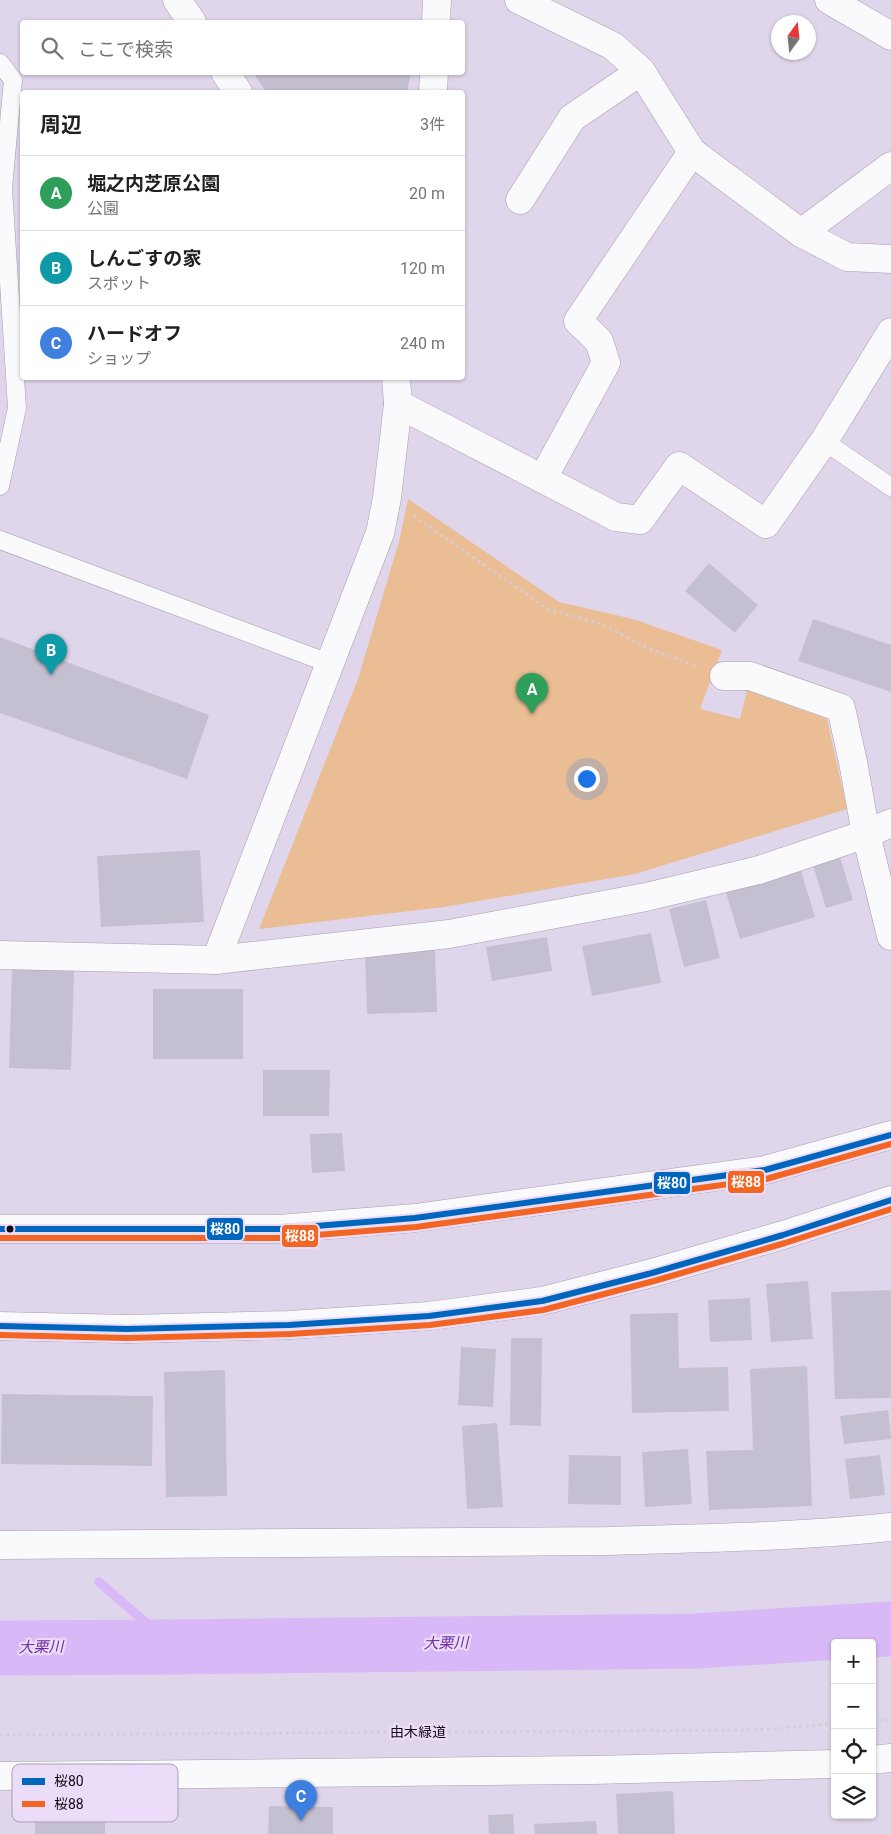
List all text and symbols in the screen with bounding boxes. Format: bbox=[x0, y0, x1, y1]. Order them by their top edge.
north arrow bbox=[771, 15, 816, 60]
search box bbox=[20, 20, 465, 75]
icon: search bbox=[38, 34, 66, 62]
text: ここで検索 bbox=[78, 38, 173, 61]
text: 周辺 bbox=[40, 113, 82, 137]
text: 3件 bbox=[420, 115, 445, 134]
text: 堀之内芝原公園 bbox=[87, 172, 220, 195]
text: A bbox=[51, 184, 61, 203]
text: 20 m bbox=[409, 184, 445, 203]
text: 公園 bbox=[87, 199, 119, 218]
text: しんごすの家 bbox=[87, 247, 201, 270]
text: B bbox=[51, 259, 61, 278]
text: 120 m bbox=[400, 259, 445, 278]
text: スポット bbox=[87, 274, 151, 293]
text: ハードオフ bbox=[87, 322, 182, 345]
text: C bbox=[51, 334, 61, 353]
text: 240 m bbox=[400, 334, 445, 353]
text: ショップ bbox=[87, 349, 151, 368]
pin: B bbox=[35, 634, 67, 675]
pin: A bbox=[516, 673, 548, 714]
your location bbox=[574, 766, 600, 792]
line badge: 桜88 bbox=[727, 1170, 765, 1194]
line badge: 桜80 bbox=[653, 1171, 691, 1195]
text: 桜88 bbox=[731, 1174, 761, 1190]
text: 桜80 bbox=[657, 1175, 687, 1191]
line badge: 桜80 bbox=[206, 1217, 244, 1241]
text: 桜80 bbox=[210, 1221, 240, 1237]
unlabelled marker bbox=[5, 1224, 15, 1234]
line badge: 桜88 bbox=[281, 1224, 319, 1248]
text: 桜88 bbox=[285, 1228, 315, 1244]
water label: 大栗川 bbox=[423, 1634, 471, 1652]
water label: 大栗川 bbox=[18, 1638, 66, 1656]
map controls bbox=[831, 1639, 876, 1819]
button: + bbox=[831, 1639, 876, 1684]
button: − bbox=[831, 1684, 876, 1729]
street label: 由木緑道 bbox=[390, 1724, 446, 1740]
button: locate bbox=[831, 1729, 876, 1774]
legend bbox=[12, 1764, 178, 1822]
text: 桜80 bbox=[54, 1773, 84, 1789]
button: layers bbox=[831, 1774, 876, 1819]
pin: C bbox=[285, 1780, 317, 1821]
text: 桜88 bbox=[54, 1796, 84, 1812]

